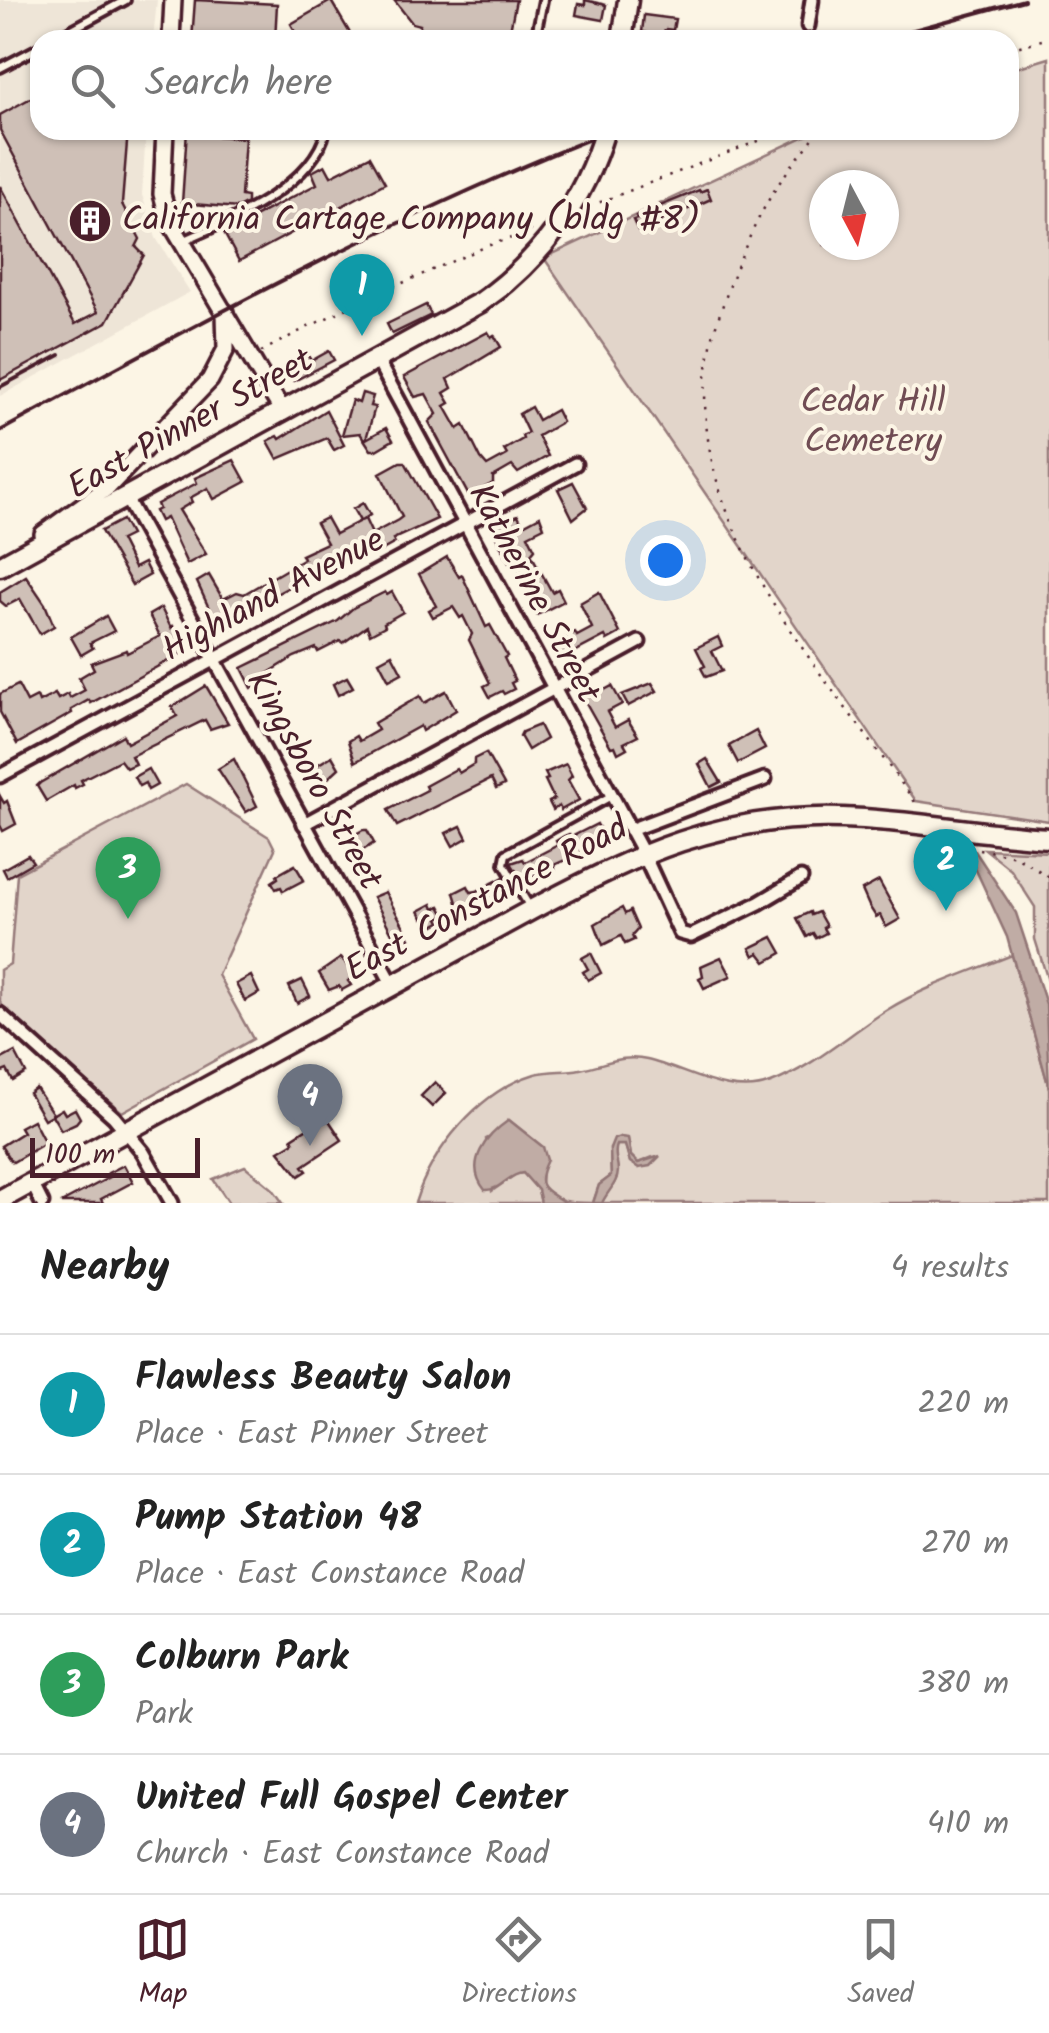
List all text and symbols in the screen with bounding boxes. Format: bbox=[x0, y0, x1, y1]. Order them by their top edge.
search box bbox=[30, 30, 1019, 140]
text: Search here bbox=[145, 55, 332, 115]
icon: search bbox=[65, 58, 120, 113]
north arrow bbox=[809, 170, 899, 260]
place label: California Cartage Company (bldg #8) bbox=[122, 193, 700, 249]
building icon: California Cartage Company (bldg #8) bbox=[67, 198, 113, 244]
pin: 1 bbox=[330, 254, 394, 336]
street label: East Pinner Street bbox=[58, 334, 325, 516]
park label: Cedar Hill Cemetery bbox=[800, 375, 946, 471]
street label: Katherine Street bbox=[451, 474, 615, 714]
street label: Highland Avenue bbox=[153, 514, 396, 678]
your location bbox=[640, 535, 691, 586]
street label: Kingsboro Street bbox=[229, 661, 397, 902]
street label: East Constance Road bbox=[335, 801, 640, 998]
pin: 2 bbox=[914, 828, 978, 911]
pin: 3 bbox=[96, 836, 160, 919]
pin: 4 bbox=[278, 1064, 342, 1146]
scale bar bbox=[30, 1133, 200, 1178]
text: 100 m bbox=[45, 1133, 115, 1178]
text: Nearby bbox=[40, 1235, 169, 1302]
text: 4 results bbox=[891, 1243, 1009, 1294]
text: Flawless Beauty Salon bbox=[135, 1349, 511, 1409]
text: 1 bbox=[68, 1379, 77, 1430]
text: 220 m bbox=[918, 1379, 1009, 1430]
text: Place · East Pinner Street bbox=[135, 1409, 488, 1460]
text: Pump Station 48 bbox=[135, 1489, 421, 1549]
text: 2 bbox=[63, 1519, 82, 1570]
text: 270 m bbox=[921, 1519, 1009, 1570]
text: Place · East Constance Road bbox=[135, 1549, 524, 1600]
text: Colburn Park bbox=[135, 1629, 348, 1689]
text: 3 bbox=[64, 1659, 81, 1710]
text: 380 m bbox=[917, 1659, 1009, 1710]
text: Park bbox=[135, 1689, 193, 1740]
text: United Full Gospel Center bbox=[135, 1769, 567, 1829]
text: 4 bbox=[64, 1799, 81, 1850]
text: 410 m bbox=[927, 1799, 1009, 1850]
text: Church · East Constance Road bbox=[135, 1829, 549, 1880]
tab: Map bbox=[135, 1912, 190, 2017]
tab: Directions bbox=[461, 1912, 577, 2017]
tab: Saved bbox=[847, 1912, 914, 2017]

